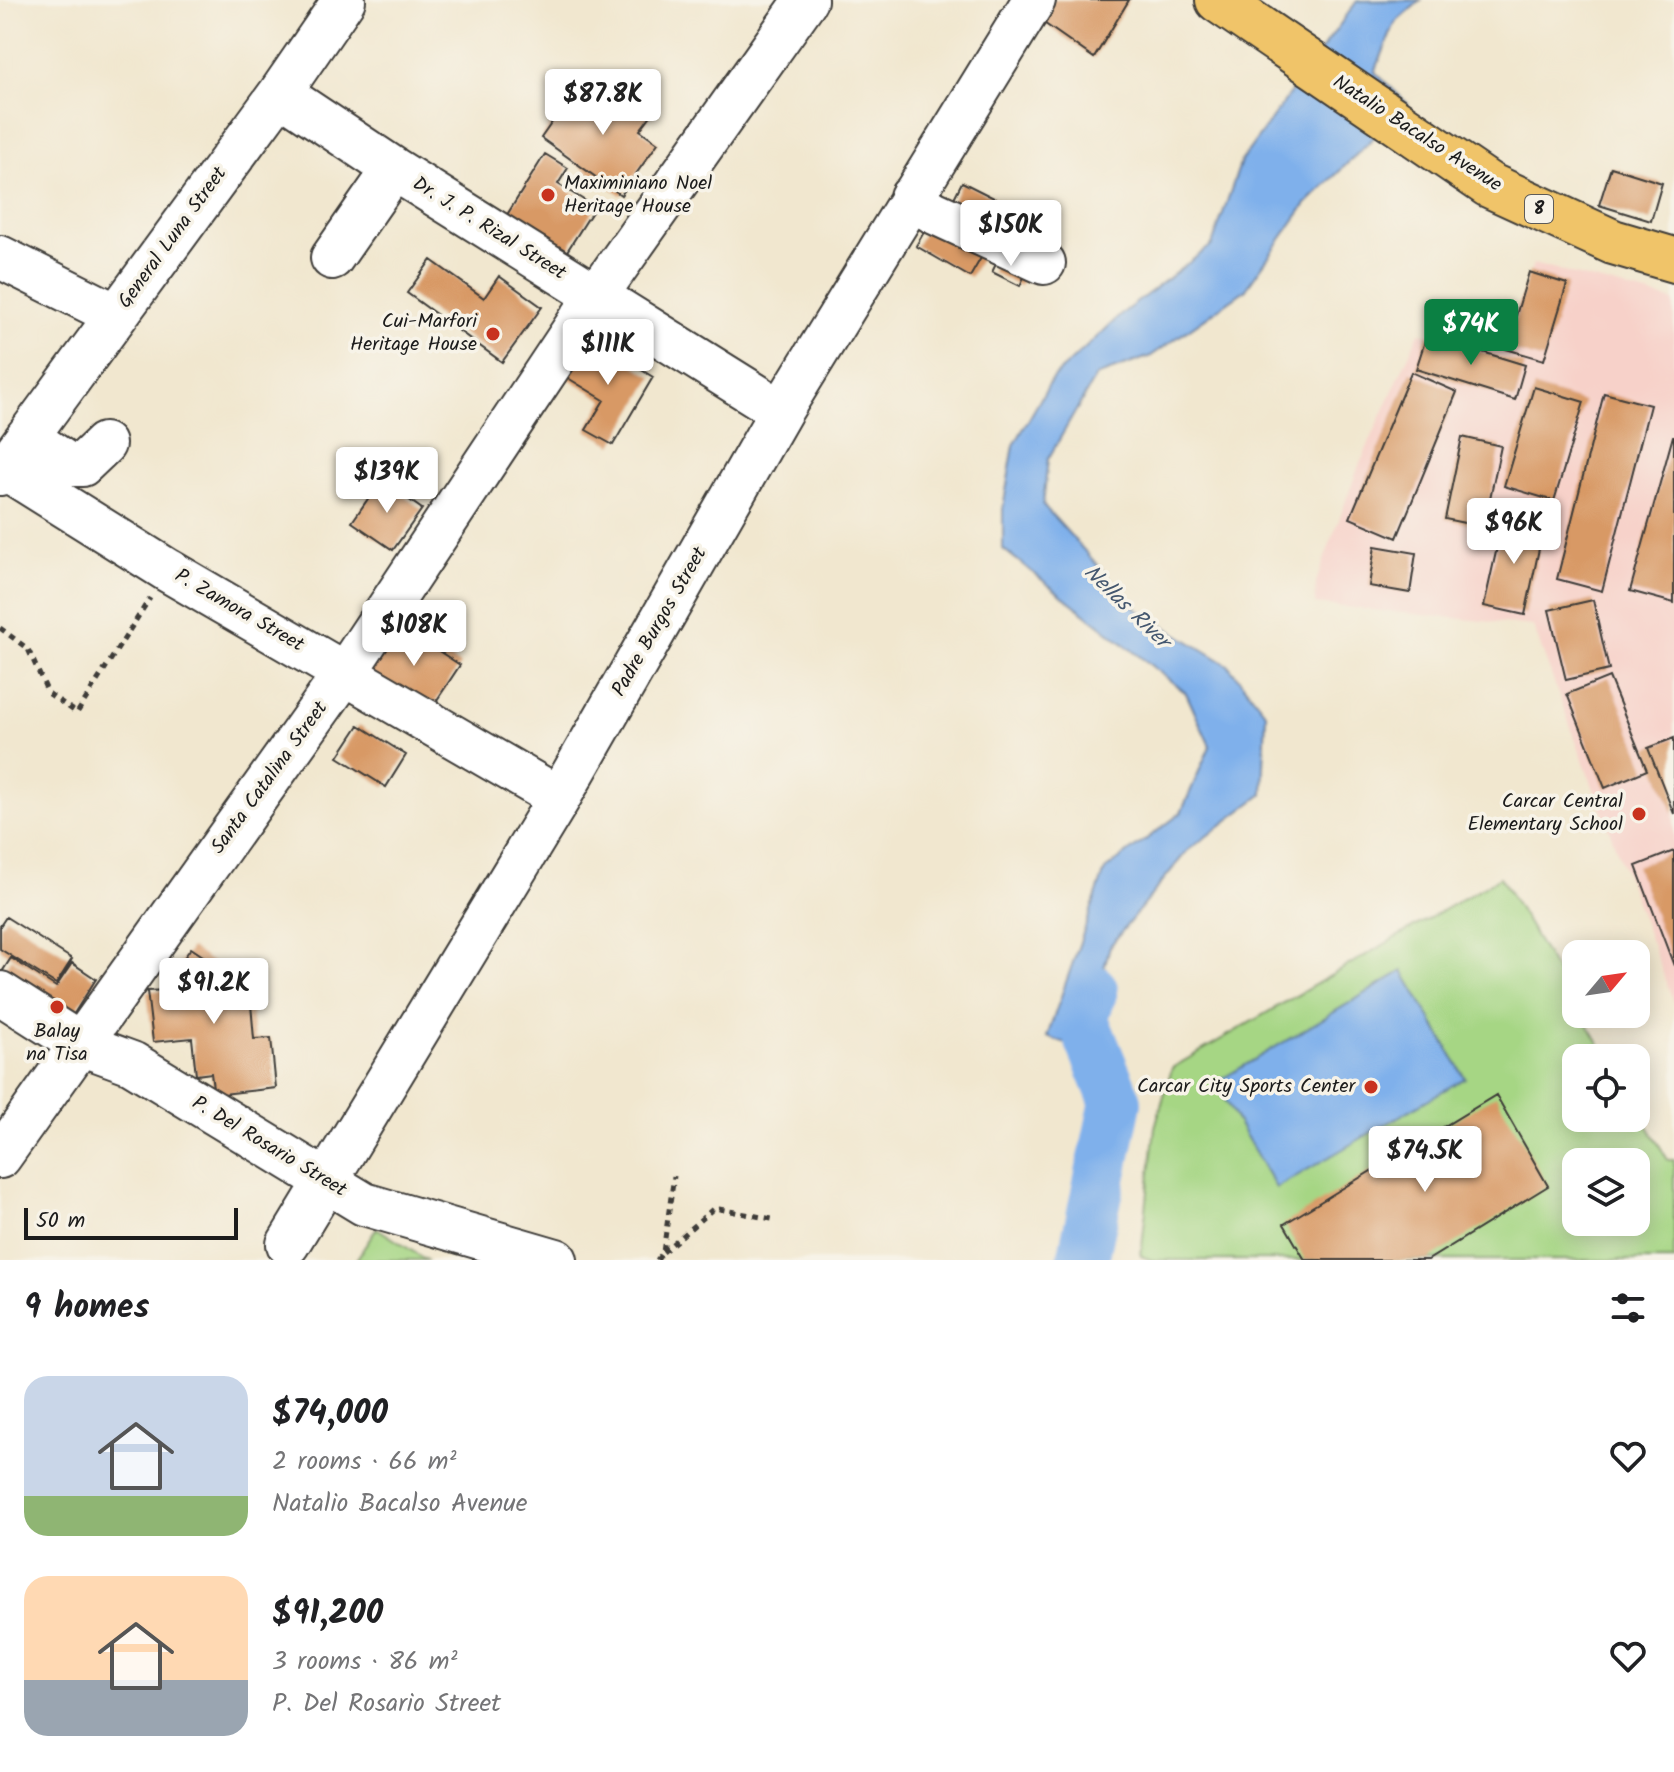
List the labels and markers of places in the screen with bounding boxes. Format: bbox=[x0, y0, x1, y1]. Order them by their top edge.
pin: $87.8K bbox=[538, 69, 668, 137]
place label: Maximiniano Noel Heritage House bbox=[564, 168, 712, 223]
marker: Maximiniano Noel Heritage House bbox=[539, 186, 557, 204]
pin: $150K bbox=[955, 200, 1067, 268]
pin: $74K bbox=[1424, 299, 1518, 367]
place label: Cui-Marfori Heritage House bbox=[350, 306, 478, 361]
pin: $111K bbox=[552, 319, 664, 387]
marker: Cui-Marfori Heritage House bbox=[484, 325, 502, 343]
pin: $139K bbox=[331, 447, 443, 515]
pin: $96K bbox=[1467, 498, 1561, 566]
pin: $108K bbox=[358, 600, 470, 668]
place label: Carcar Central Elementary School bbox=[1467, 786, 1623, 841]
marker: Carcar Central Elementary School bbox=[1630, 805, 1648, 823]
pin: $91.2K bbox=[149, 958, 279, 1026]
marker: Balay na Tisa bbox=[48, 998, 66, 1016]
place label: Balay na Tisa bbox=[26, 1016, 88, 1071]
place label: Carcar City Sports Center bbox=[1137, 1071, 1356, 1103]
marker: Carcar City Sports Center bbox=[1362, 1078, 1380, 1096]
pin: $74.5K bbox=[1360, 1126, 1490, 1194]

